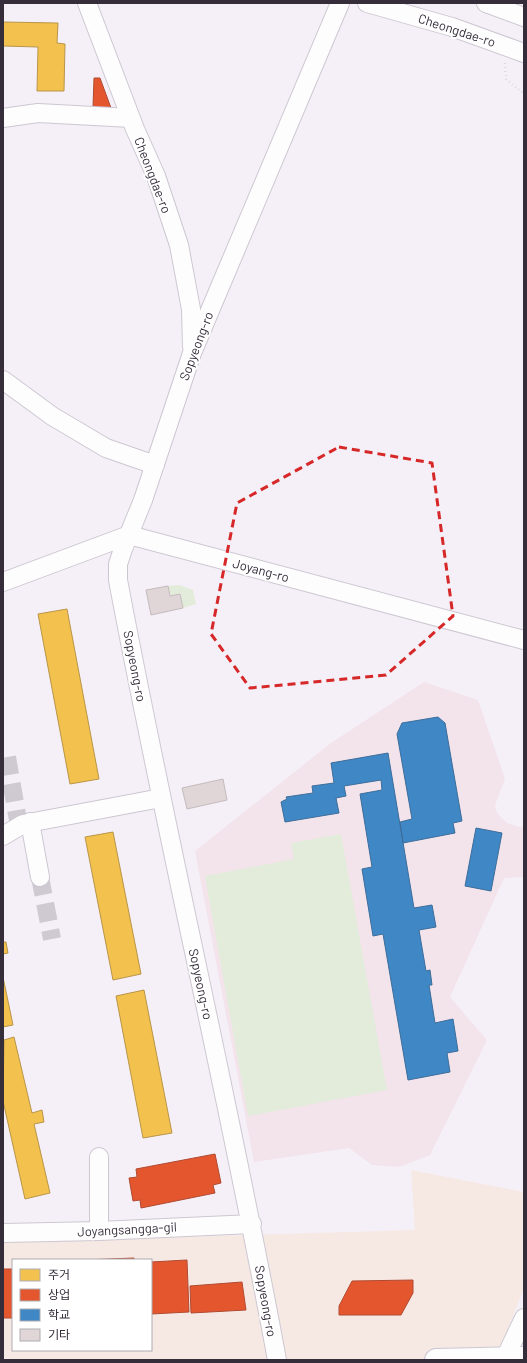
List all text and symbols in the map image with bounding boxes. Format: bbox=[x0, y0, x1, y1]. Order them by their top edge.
street label: Cheongdae-ro bbox=[416, 10, 498, 50]
street label: Cheongdae-ro bbox=[131, 135, 175, 215]
street label: Sopyeong-ro bbox=[176, 309, 216, 383]
street label: Joyang-ro bbox=[231, 555, 291, 585]
street label: Sopyeong-ro bbox=[120, 629, 150, 703]
street label: Sopyeong-ro bbox=[186, 947, 216, 1021]
street label: Joyangsangga-gil bbox=[77, 1218, 177, 1240]
legend bbox=[12, 1259, 152, 1351]
street label: Sopyeong-ro bbox=[252, 1264, 280, 1338]
text: 주거 bbox=[48, 1267, 70, 1281]
text: 상업 bbox=[48, 1287, 70, 1301]
text: 학교 bbox=[48, 1307, 70, 1321]
text: 기타 bbox=[48, 1327, 70, 1341]

